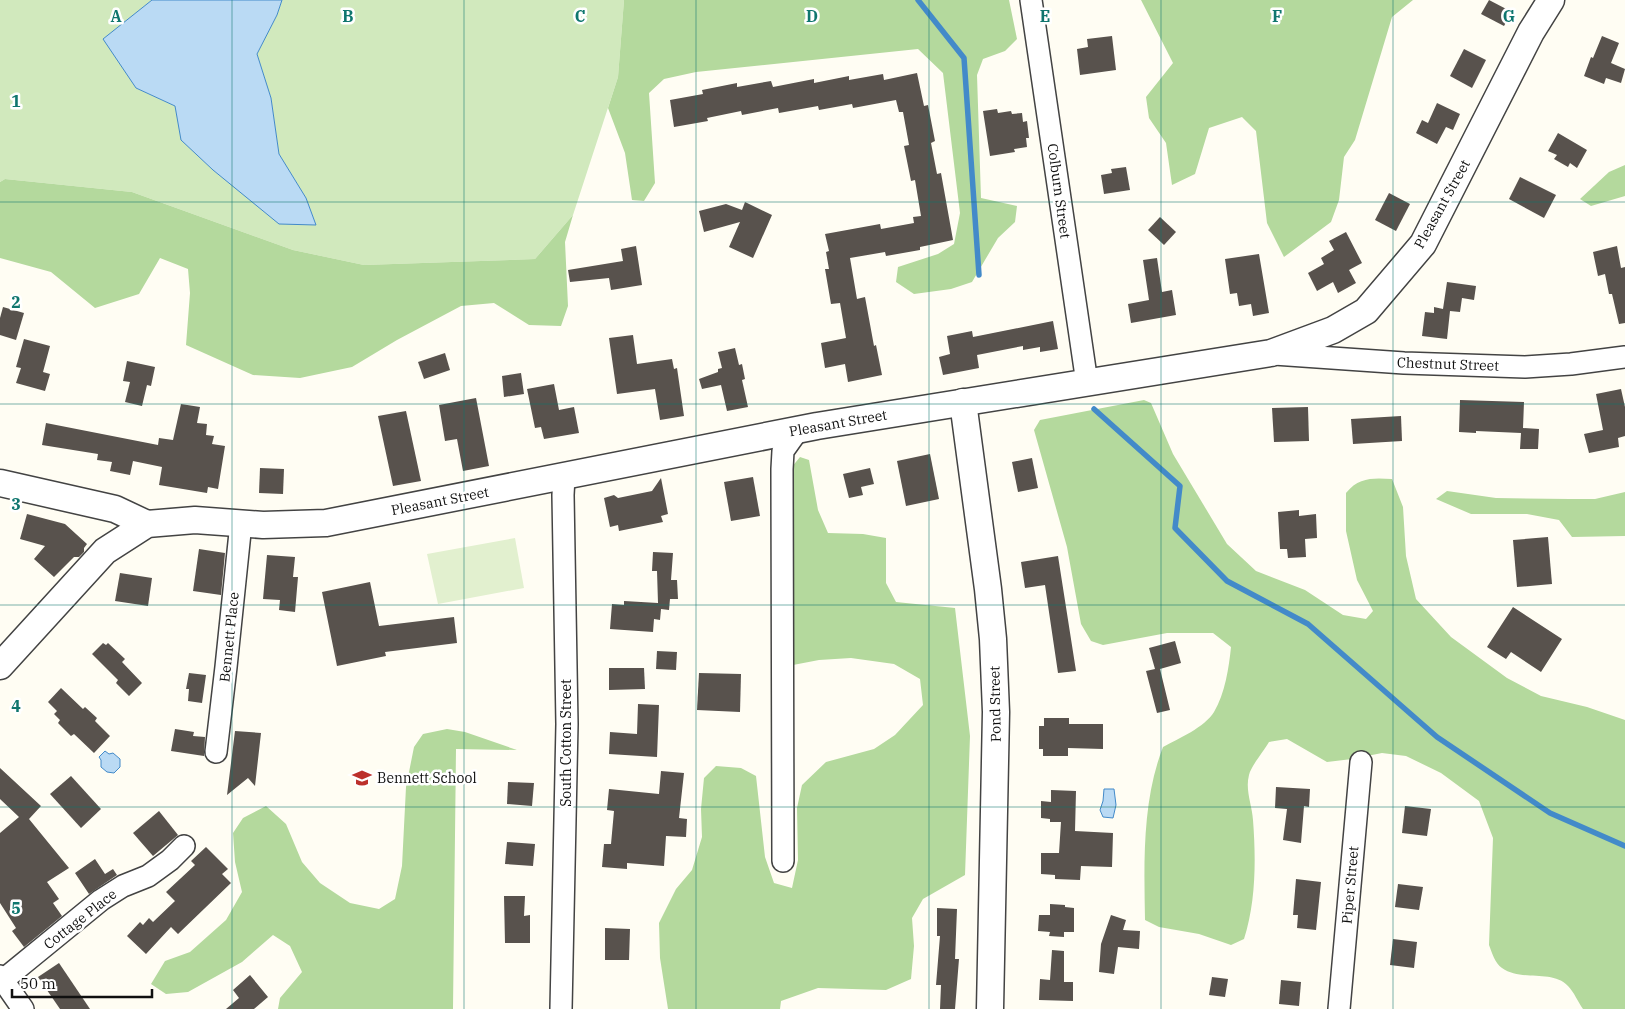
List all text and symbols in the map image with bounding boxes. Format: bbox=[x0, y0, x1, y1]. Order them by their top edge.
text: A bbox=[110, 6, 122, 26]
text: B bbox=[342, 6, 354, 26]
text: C bbox=[575, 6, 585, 26]
text: D bbox=[806, 6, 818, 26]
text: E bbox=[1040, 6, 1050, 26]
text: F bbox=[1272, 6, 1282, 26]
text: G bbox=[1503, 6, 1515, 26]
text: 1 bbox=[11, 91, 21, 111]
street label: Colburn Street bbox=[1043, 142, 1075, 240]
street label: Pleasant Street bbox=[1410, 156, 1474, 252]
text: 2 bbox=[11, 292, 21, 312]
street label: Chestnut Street bbox=[1397, 353, 1499, 375]
street label: Pleasant Street bbox=[788, 406, 888, 440]
street label: Pleasant Street bbox=[390, 483, 490, 519]
text: 3 bbox=[11, 494, 21, 514]
street label: Bennett Place bbox=[215, 591, 243, 683]
street label: Pond Street bbox=[985, 666, 1005, 742]
street label: South Cotton Street bbox=[557, 679, 575, 807]
text: 4 bbox=[11, 696, 21, 716]
school or university icon: Bennett School bbox=[351, 767, 373, 789]
place label: Bennett School bbox=[377, 769, 477, 787]
street label: Piper Street bbox=[1338, 845, 1362, 925]
street label: Cottage Place bbox=[40, 885, 120, 953]
text: 5 bbox=[11, 898, 21, 918]
scale bar bbox=[12, 966, 152, 998]
text: 50 m bbox=[20, 974, 56, 993]

